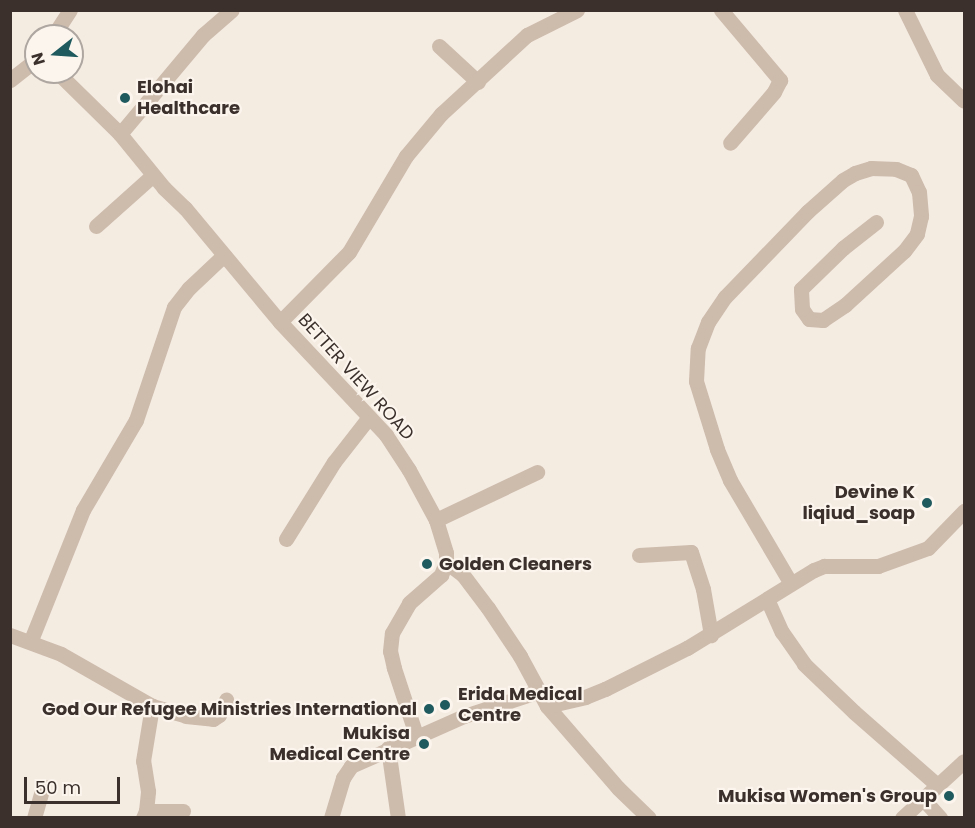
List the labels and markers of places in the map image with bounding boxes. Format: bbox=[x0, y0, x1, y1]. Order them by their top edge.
place label: Elohai Healthcare bbox=[137, 77, 240, 119]
marker: Elohai Healthcare bbox=[118, 91, 132, 105]
place label: Devine K liqiud_soap bbox=[803, 482, 915, 524]
marker: Devine K liqiud_soap bbox=[920, 496, 934, 510]
place label: Golden Cleaners bbox=[439, 553, 592, 575]
marker: Golden Cleaners bbox=[420, 557, 434, 571]
place label: Erida Medical Centre bbox=[458, 684, 583, 726]
marker: Erida Medical Centre bbox=[436, 696, 454, 714]
place label: God Our Refugee Ministries International bbox=[42, 698, 417, 720]
marker: God Our Refugee Ministries International bbox=[422, 702, 436, 716]
place label: Mukisa Medical Centre bbox=[270, 723, 410, 766]
marker: Mukisa Medical Centre bbox=[415, 735, 433, 753]
place label: Mukisa Women's Group bbox=[718, 785, 937, 807]
marker: Mukisa Women's Group bbox=[942, 789, 956, 803]

